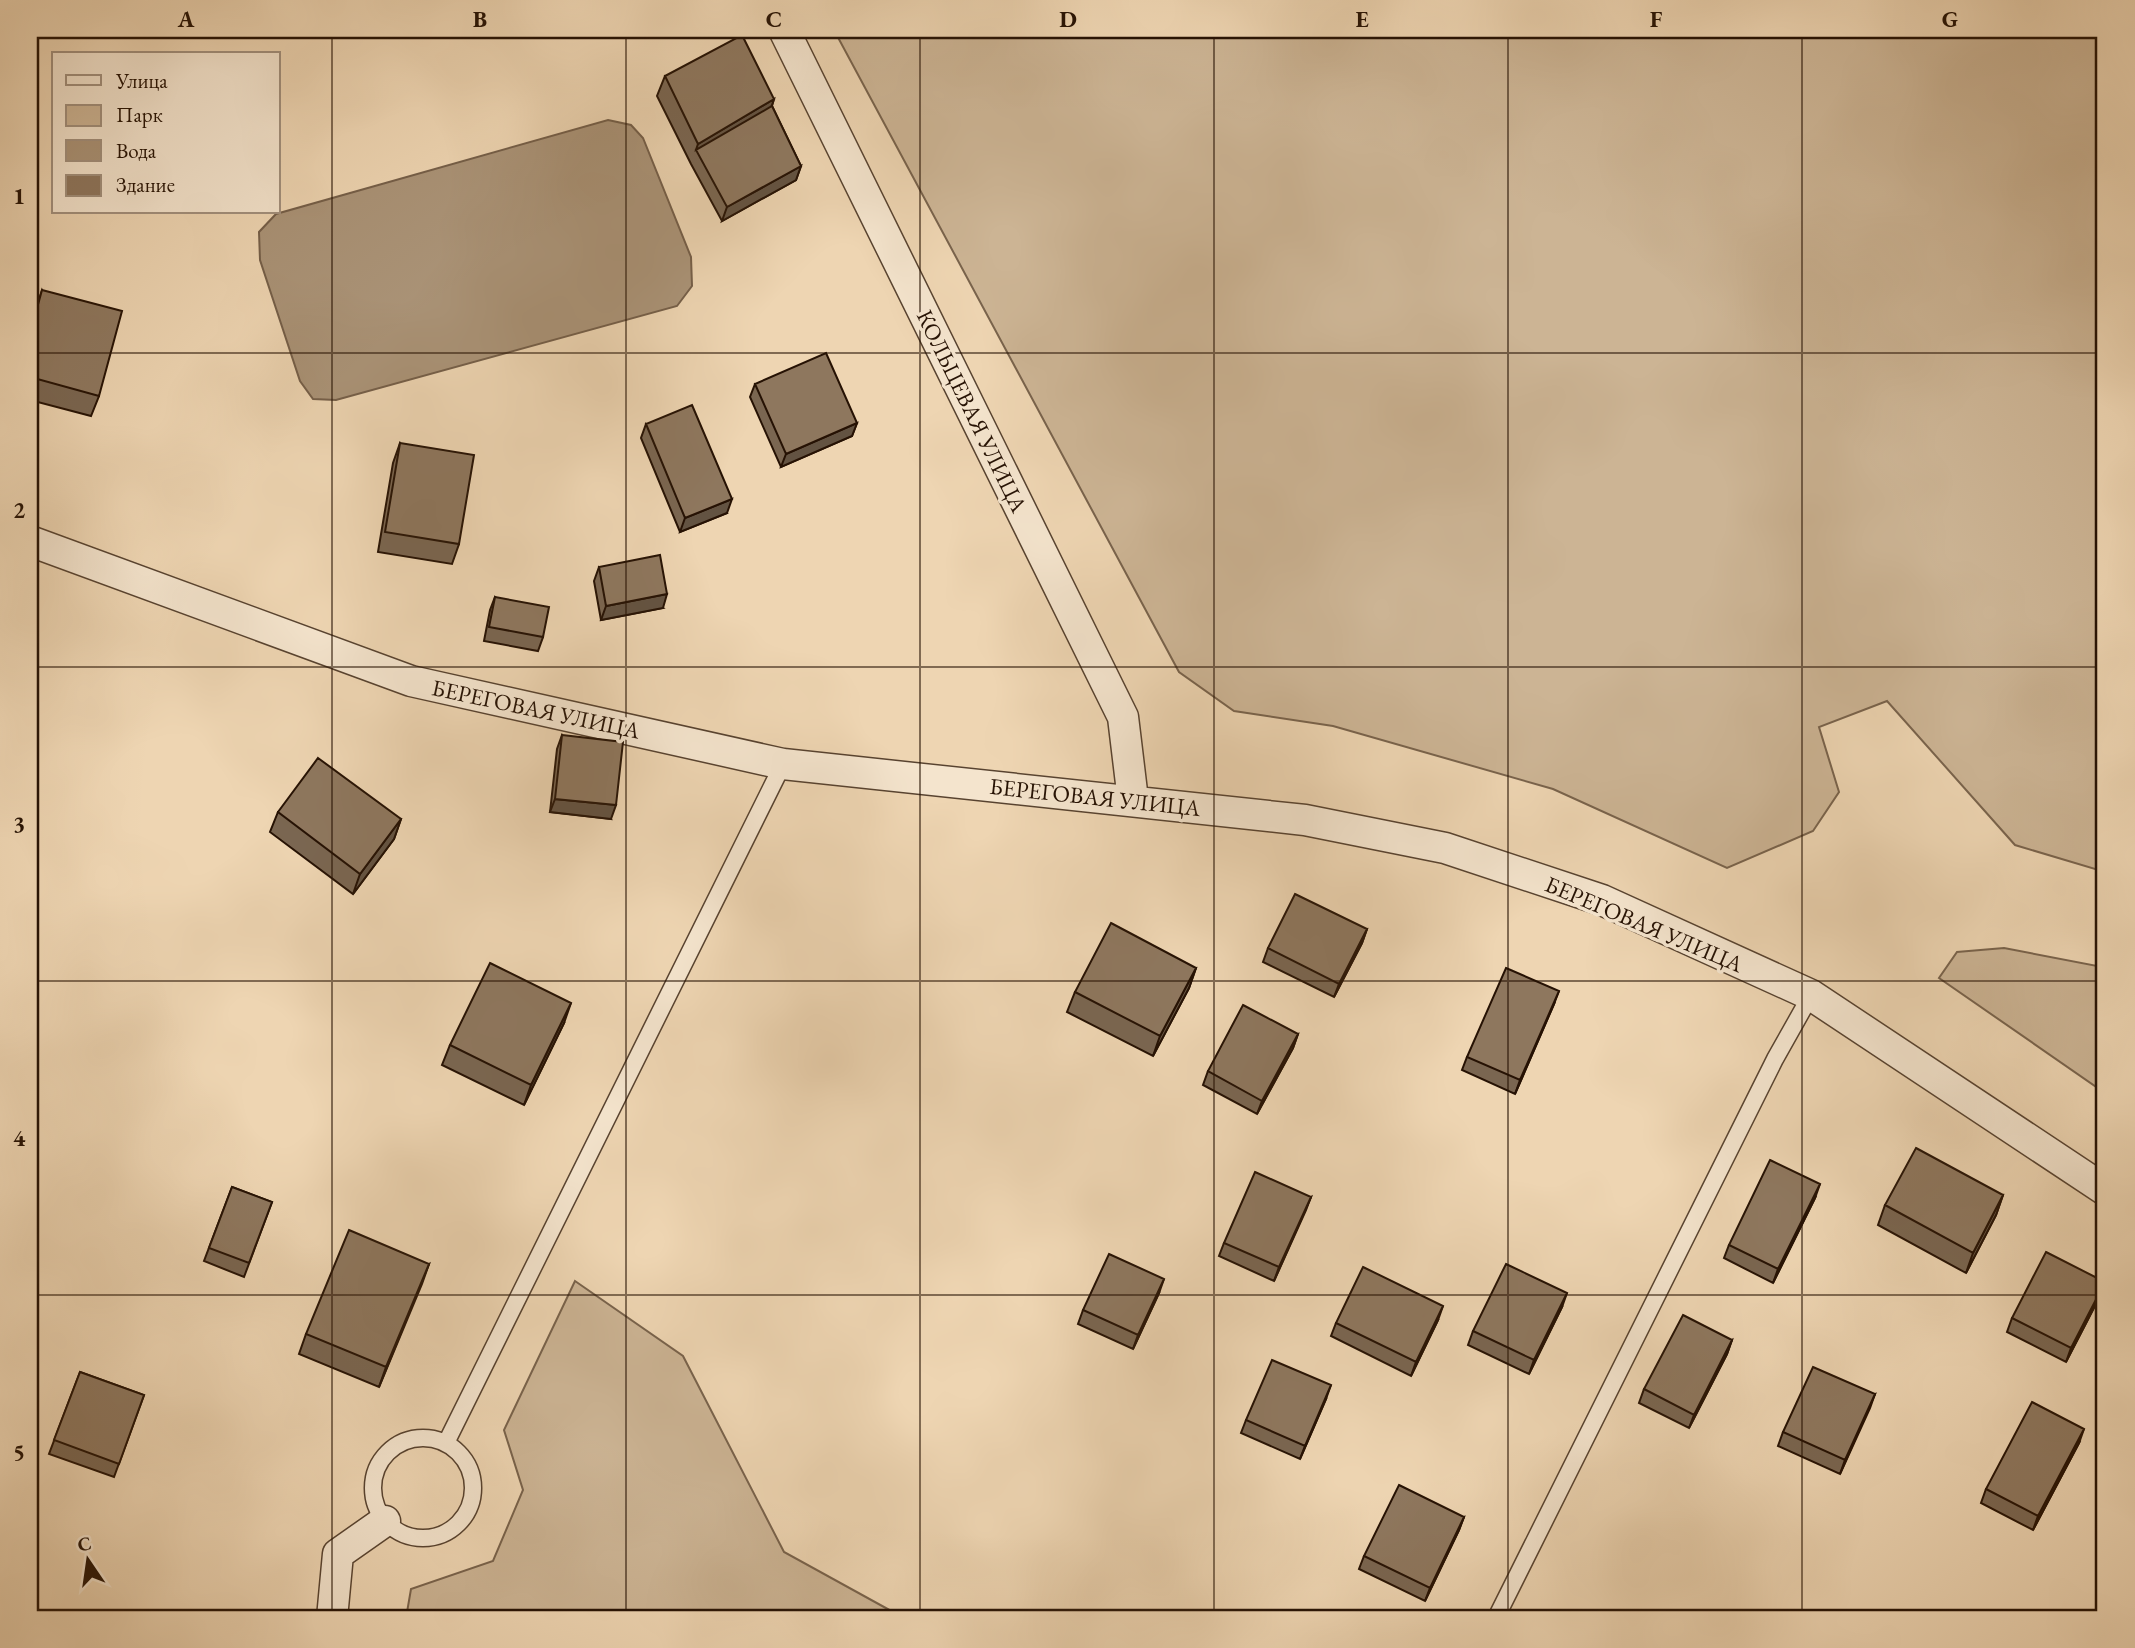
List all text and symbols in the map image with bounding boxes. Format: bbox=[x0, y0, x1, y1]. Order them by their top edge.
text: A bbox=[177, 4, 195, 34]
text: B bbox=[473, 4, 487, 34]
text: C bbox=[766, 4, 782, 34]
text: D bbox=[1059, 4, 1077, 34]
text: E bbox=[1355, 4, 1369, 34]
text: F bbox=[1650, 4, 1663, 34]
text: G bbox=[1942, 4, 1958, 34]
legend bbox=[52, 52, 280, 214]
text: Улица bbox=[115, 67, 168, 94]
text: Парк bbox=[116, 101, 163, 128]
text: Вода bbox=[116, 137, 157, 164]
text: Здание bbox=[116, 171, 175, 198]
text: 1 bbox=[13, 181, 25, 211]
street label: КОЛЬЦЕВАЯ УЛИЦА bbox=[910, 305, 1035, 518]
text: 2 bbox=[13, 495, 25, 525]
street label: БЕРЕГОВАЯ УЛИЦА bbox=[429, 672, 644, 746]
street label: БЕРЕГОВАЯ УЛИЦА bbox=[988, 771, 1203, 823]
text: 3 bbox=[13, 809, 25, 839]
street label: БЕРЕГОВАЯ УЛИЦА bbox=[1540, 869, 1749, 980]
text: 4 bbox=[13, 1123, 26, 1153]
text: 5 bbox=[13, 1437, 25, 1467]
north arrow bbox=[52, 1526, 122, 1596]
text: С bbox=[75, 1530, 94, 1558]

